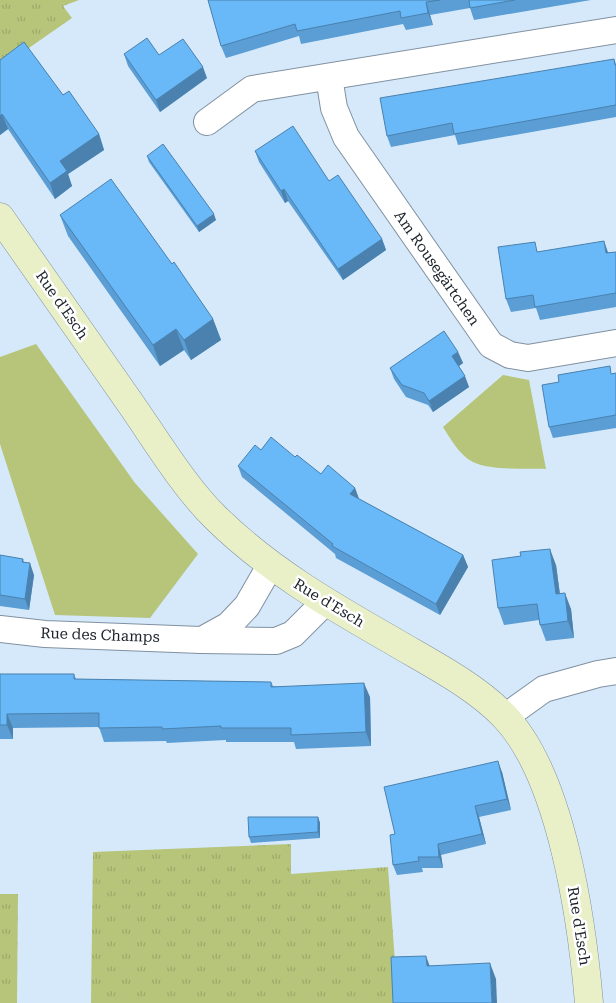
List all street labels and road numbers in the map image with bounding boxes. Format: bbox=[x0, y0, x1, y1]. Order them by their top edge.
street label: Am Rousegärtchen bbox=[391, 207, 484, 329]
street label: Rue d'Esch bbox=[32, 267, 92, 343]
street label: Rue d'Esch bbox=[290, 575, 368, 631]
street label: Rue des Champs bbox=[40, 624, 160, 646]
street label: Rue d'Esch bbox=[564, 885, 594, 967]

